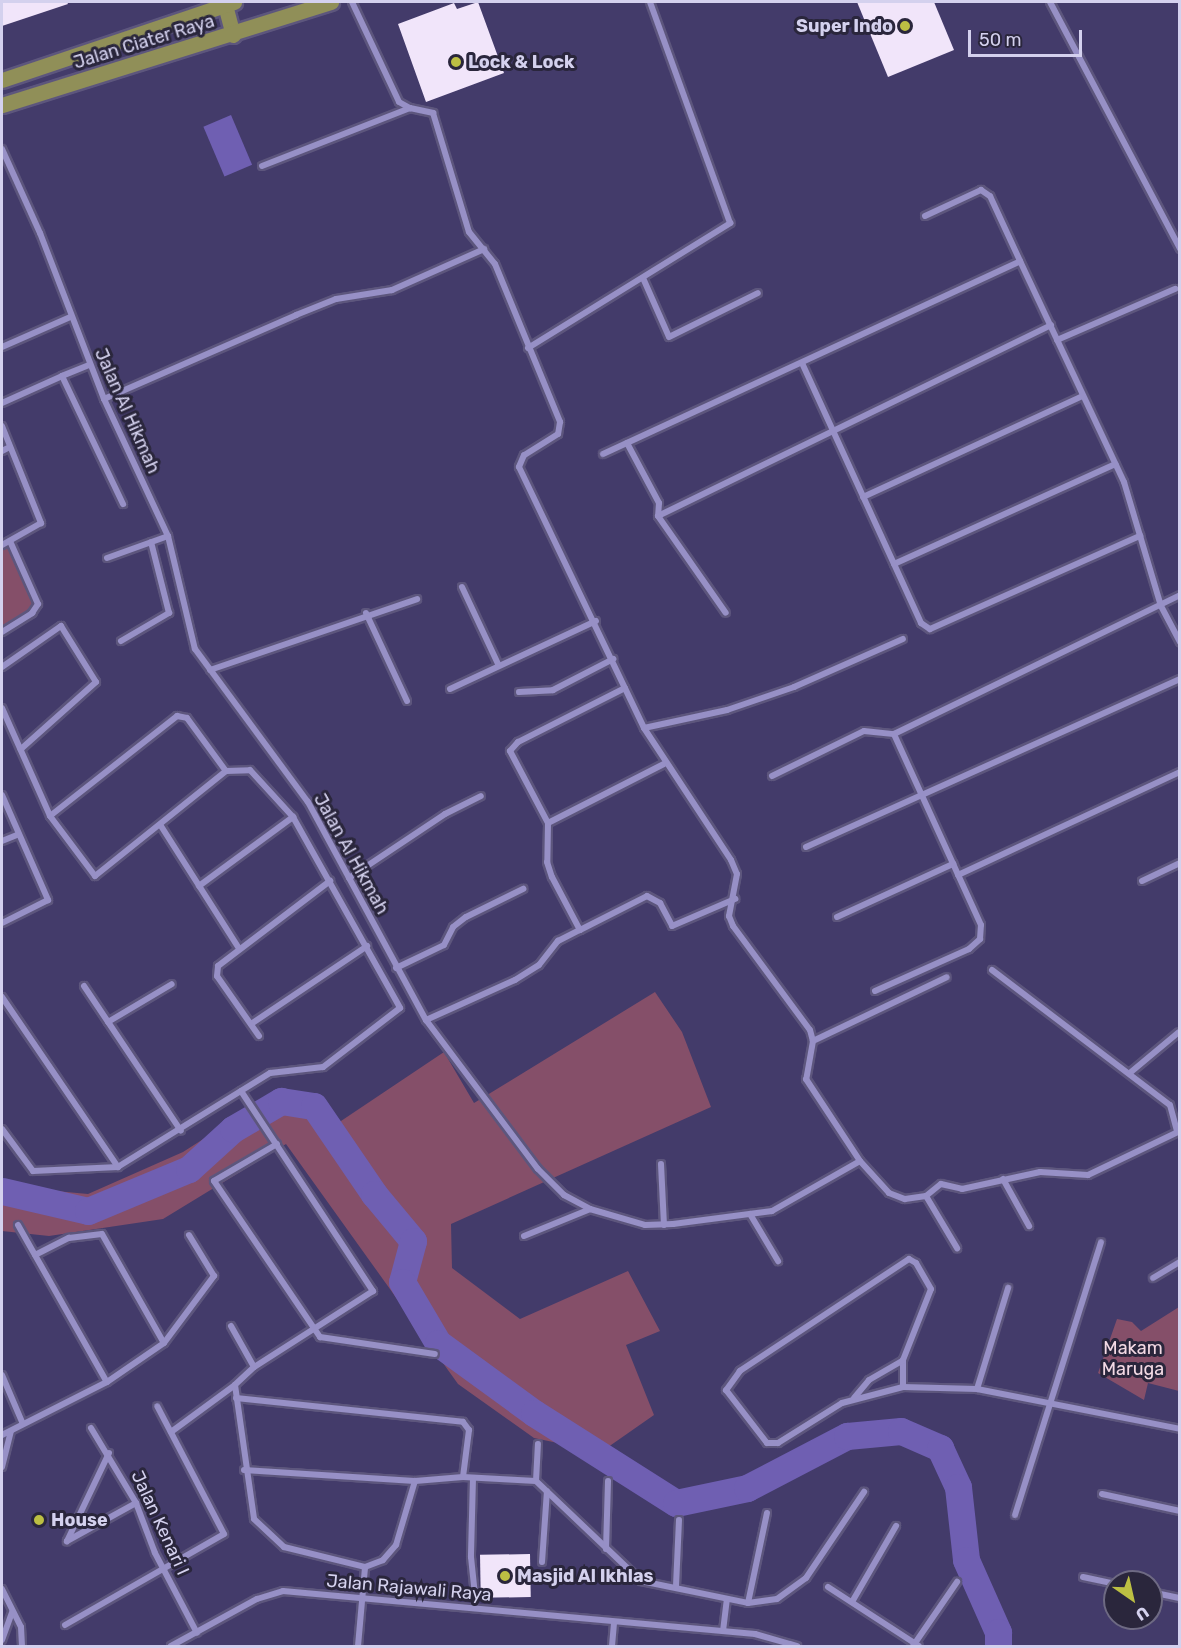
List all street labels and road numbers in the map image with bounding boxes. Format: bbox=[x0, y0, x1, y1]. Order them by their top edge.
street label: Jalan Ciater Raya bbox=[71, 10, 217, 74]
street label: Jalan Al Hikmah bbox=[90, 345, 164, 477]
street label: Jalan Al Hikmah bbox=[309, 790, 393, 918]
street label: Jalan Kenari I bbox=[126, 1467, 194, 1579]
street label: Jalan Rajawali Raya bbox=[326, 1570, 492, 1606]

